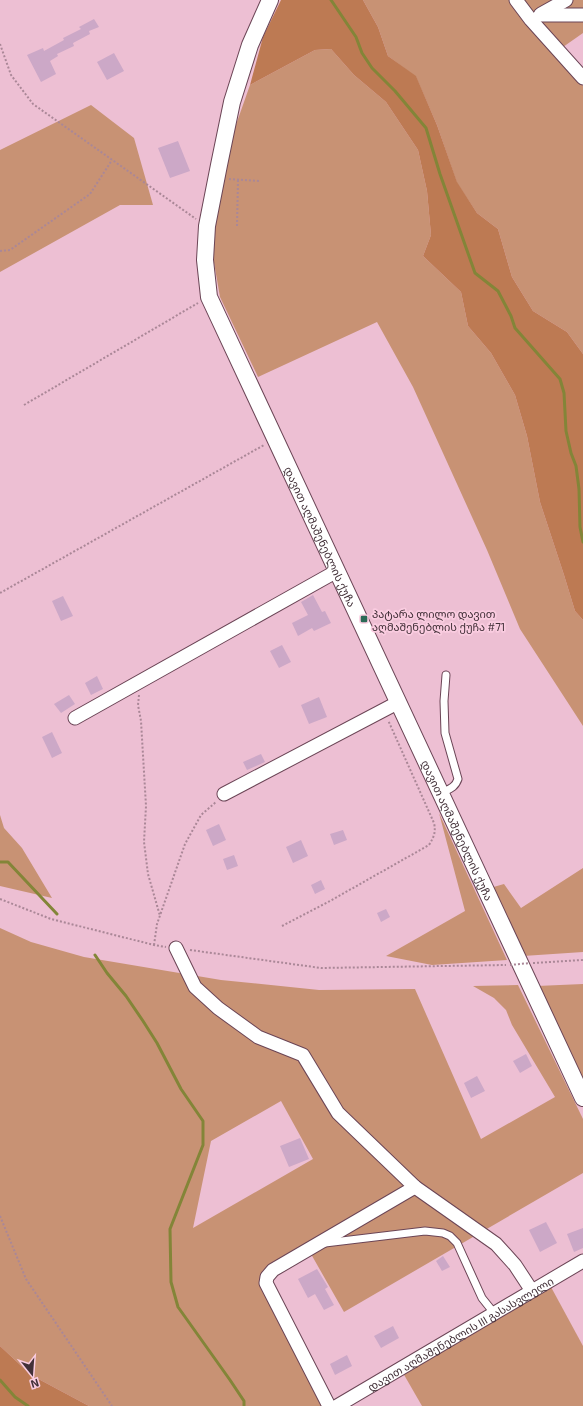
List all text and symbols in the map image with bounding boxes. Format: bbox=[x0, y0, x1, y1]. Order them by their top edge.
street label: დავით აღმაშენებლის ქუჩა bbox=[282, 464, 359, 609]
place label: პატარა ლილო დავით აღმაშენებლის ქუჩა #71 bbox=[372, 607, 505, 634]
marker: პატარა ლილო დავით აღმაშენებლის ქუჩა #71 bbox=[359, 614, 369, 624]
street label: დავით აღმაშენებლის ქუჩა bbox=[419, 758, 496, 902]
street label: დავით აღმაშენებლის III გასასვლელი bbox=[365, 1274, 555, 1394]
north arrow bbox=[12, 1354, 52, 1394]
text: N bbox=[29, 1377, 41, 1391]

